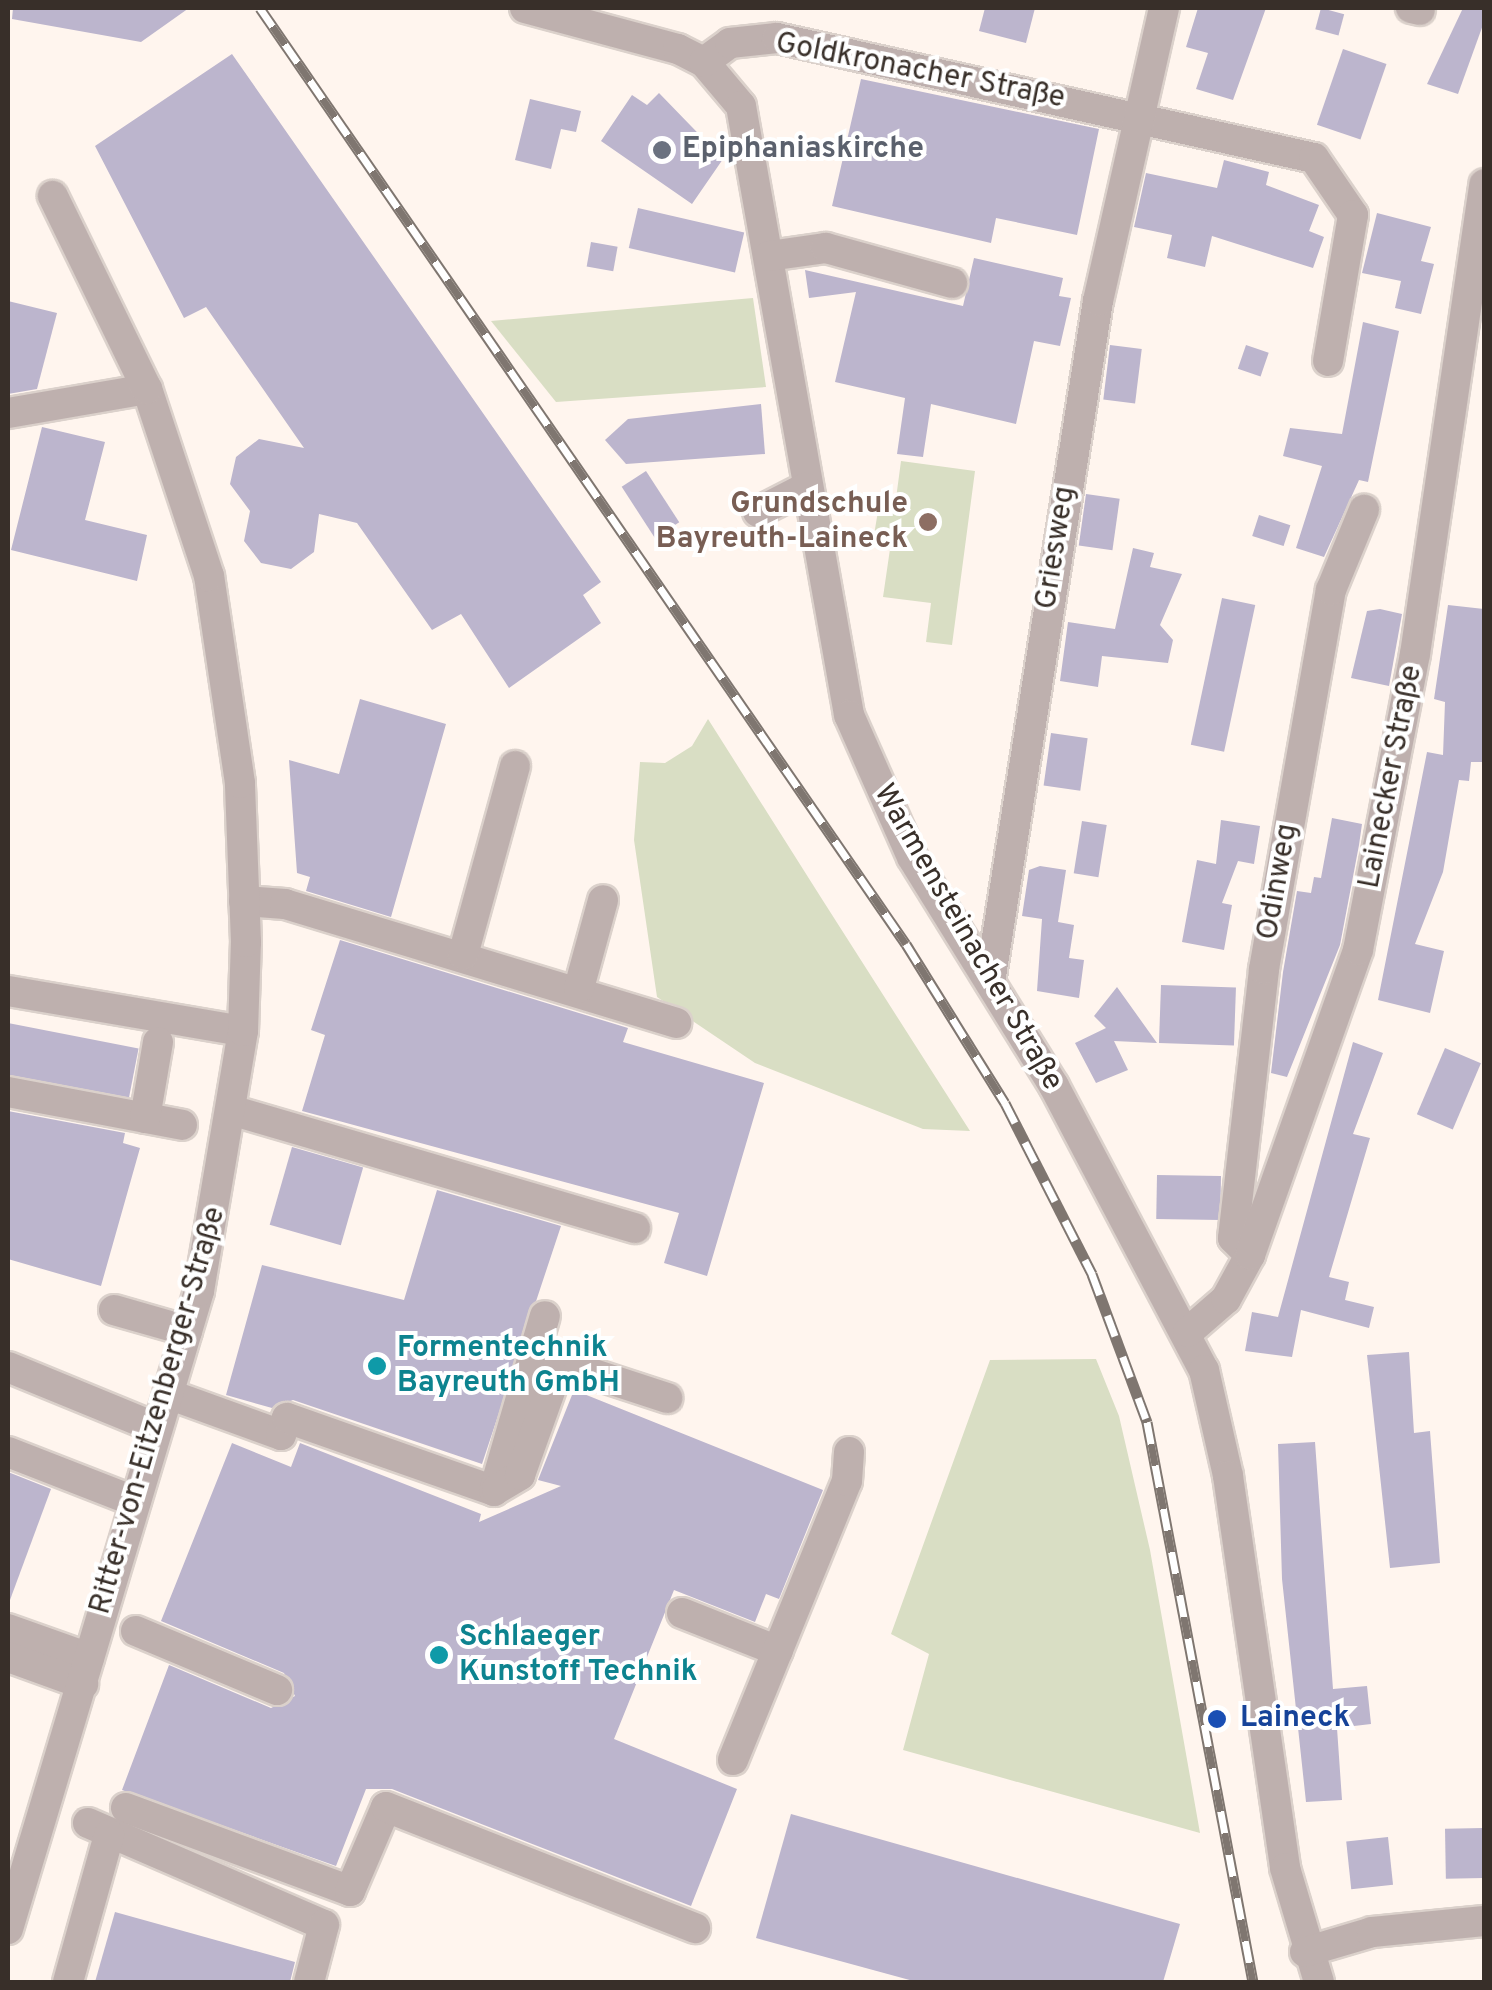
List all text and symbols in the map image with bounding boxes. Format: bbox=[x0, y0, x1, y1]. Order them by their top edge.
street label: Goldkronacher Straße bbox=[772, 26, 1068, 118]
place label: Epiphaniaskirche bbox=[682, 132, 924, 168]
marker: Epiphaniaskirche bbox=[651, 139, 673, 161]
street label: Griesweg bbox=[1030, 484, 1084, 612]
place label: Grundschule Bayreuth-Laineck bbox=[656, 487, 908, 558]
marker: Grundschule Bayreuth-Laineck bbox=[917, 511, 939, 533]
street label: Lainecker Straße bbox=[1353, 662, 1431, 892]
street label: Warmensteinacher Straße bbox=[864, 778, 1070, 1098]
street label: Odinweg bbox=[1251, 821, 1307, 943]
street label: Ritter-von-Eitzenberger-Straße bbox=[84, 1203, 234, 1619]
place label: Formentechnik Bayreuth GmbH bbox=[397, 1331, 620, 1402]
marker: Formentechnik Bayreuth GmbH bbox=[366, 1355, 388, 1377]
place label: Schlaeger Kunstoff Technik bbox=[459, 1620, 698, 1690]
marker: Schlaeger Kunstoff Technik bbox=[428, 1644, 450, 1666]
place label: Laineck bbox=[1240, 1701, 1350, 1737]
marker: Laineck bbox=[1204, 1706, 1230, 1732]

